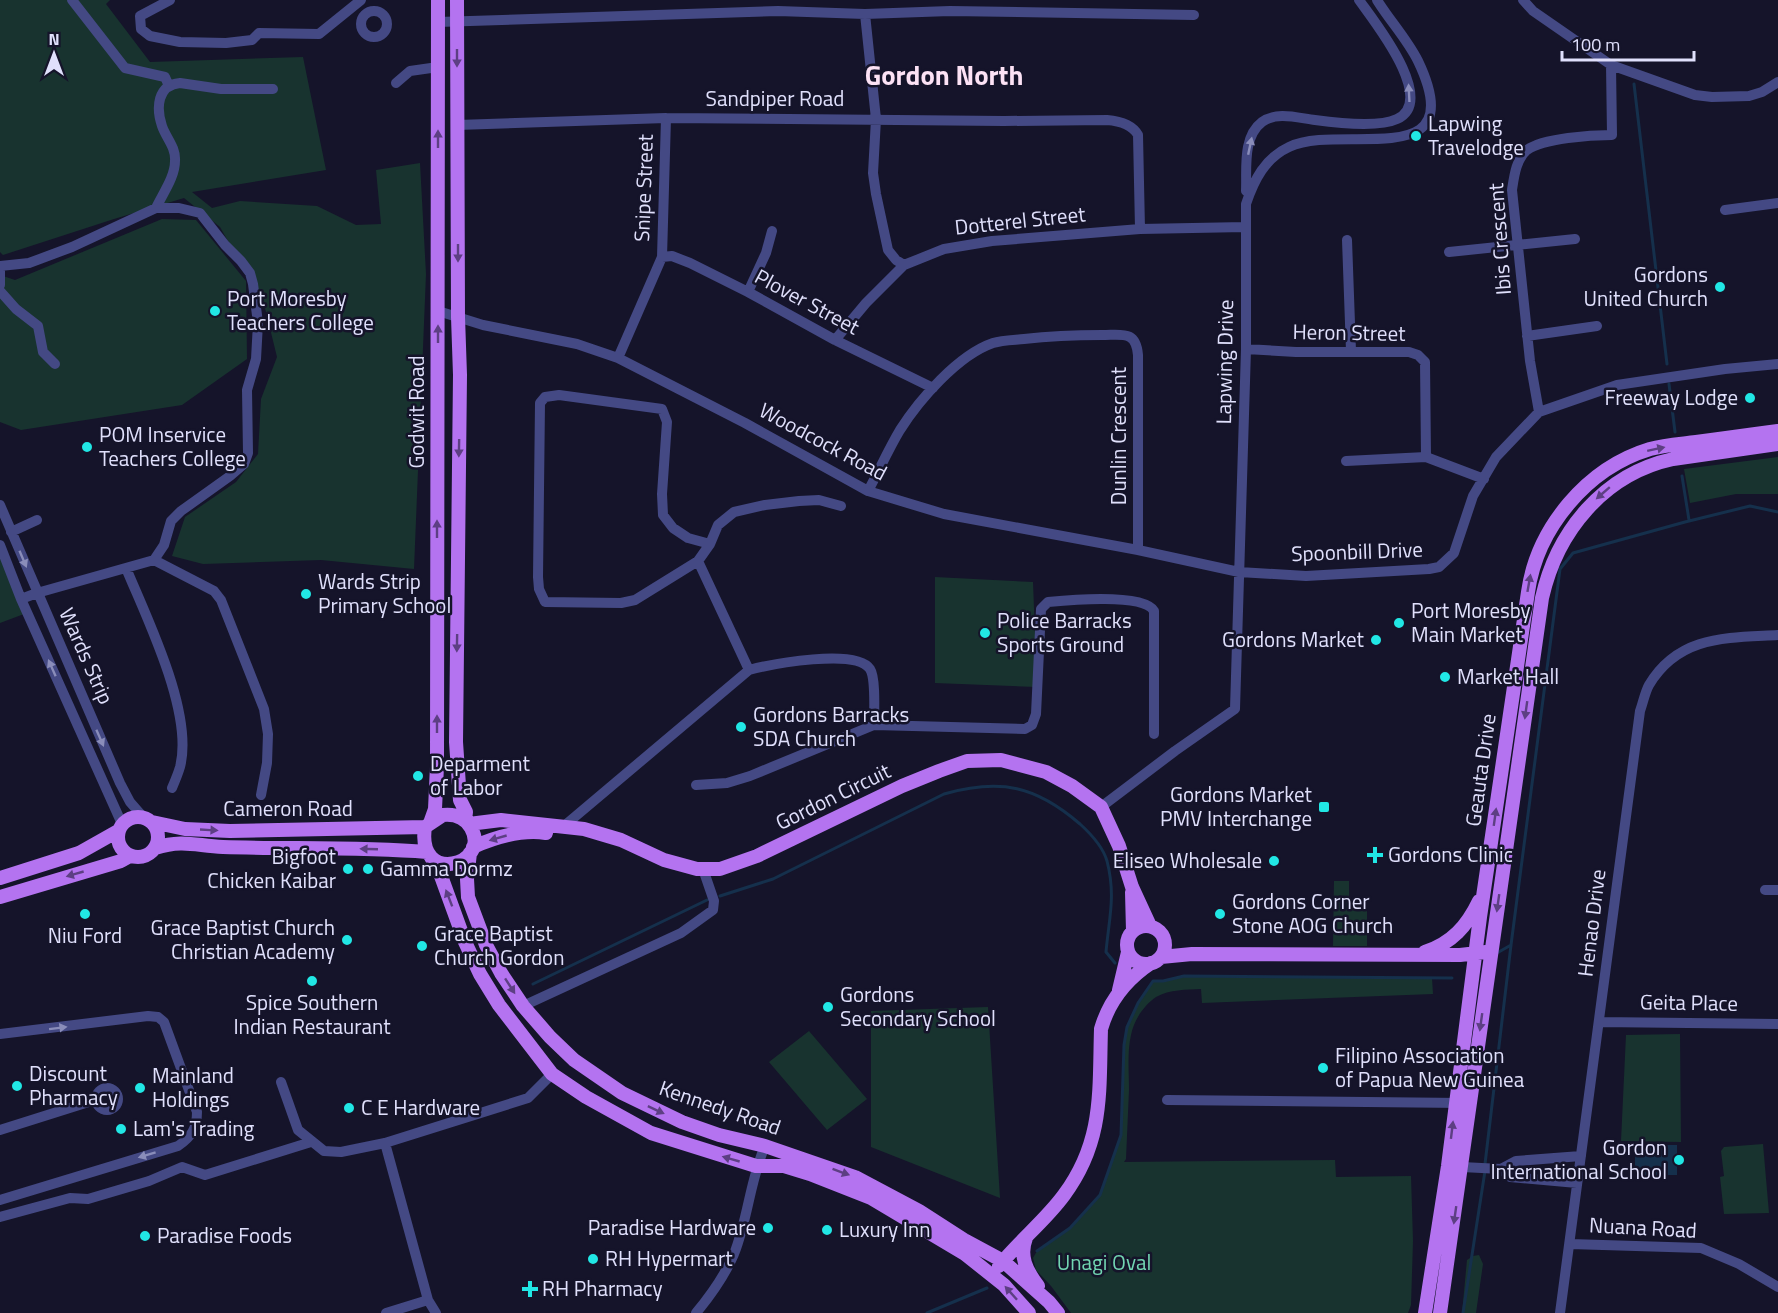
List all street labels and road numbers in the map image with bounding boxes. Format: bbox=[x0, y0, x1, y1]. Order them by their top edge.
street label: Sandpiper Road bbox=[706, 82, 844, 114]
street label: Snipe Street bbox=[625, 133, 661, 242]
street label: Ibis Crescent bbox=[1479, 181, 1519, 296]
street label: Dotterel Street bbox=[953, 197, 1087, 243]
street label: Plover Street bbox=[749, 260, 866, 342]
street label: Lapwing Drive bbox=[1207, 299, 1241, 425]
street label: Heron Street bbox=[1292, 315, 1406, 349]
street label: Godwit Road bbox=[400, 355, 432, 469]
street label: Dunlin Crescent bbox=[1102, 366, 1134, 505]
street label: Woodcock Road bbox=[754, 394, 893, 488]
street label: Spoonbill Drive bbox=[1291, 533, 1423, 569]
street label: Wards Strip bbox=[51, 602, 122, 709]
street label: Geauta Drive bbox=[1456, 711, 1504, 828]
street label: Gordon Circuit bbox=[770, 754, 896, 838]
street label: Cameron Road bbox=[223, 792, 353, 824]
street label: Henao Drive bbox=[1569, 867, 1613, 978]
street label: Geita Place bbox=[1640, 985, 1738, 1019]
street label: Kennedy Road bbox=[655, 1071, 785, 1143]
street label: Nuana Road bbox=[1588, 1208, 1698, 1246]

